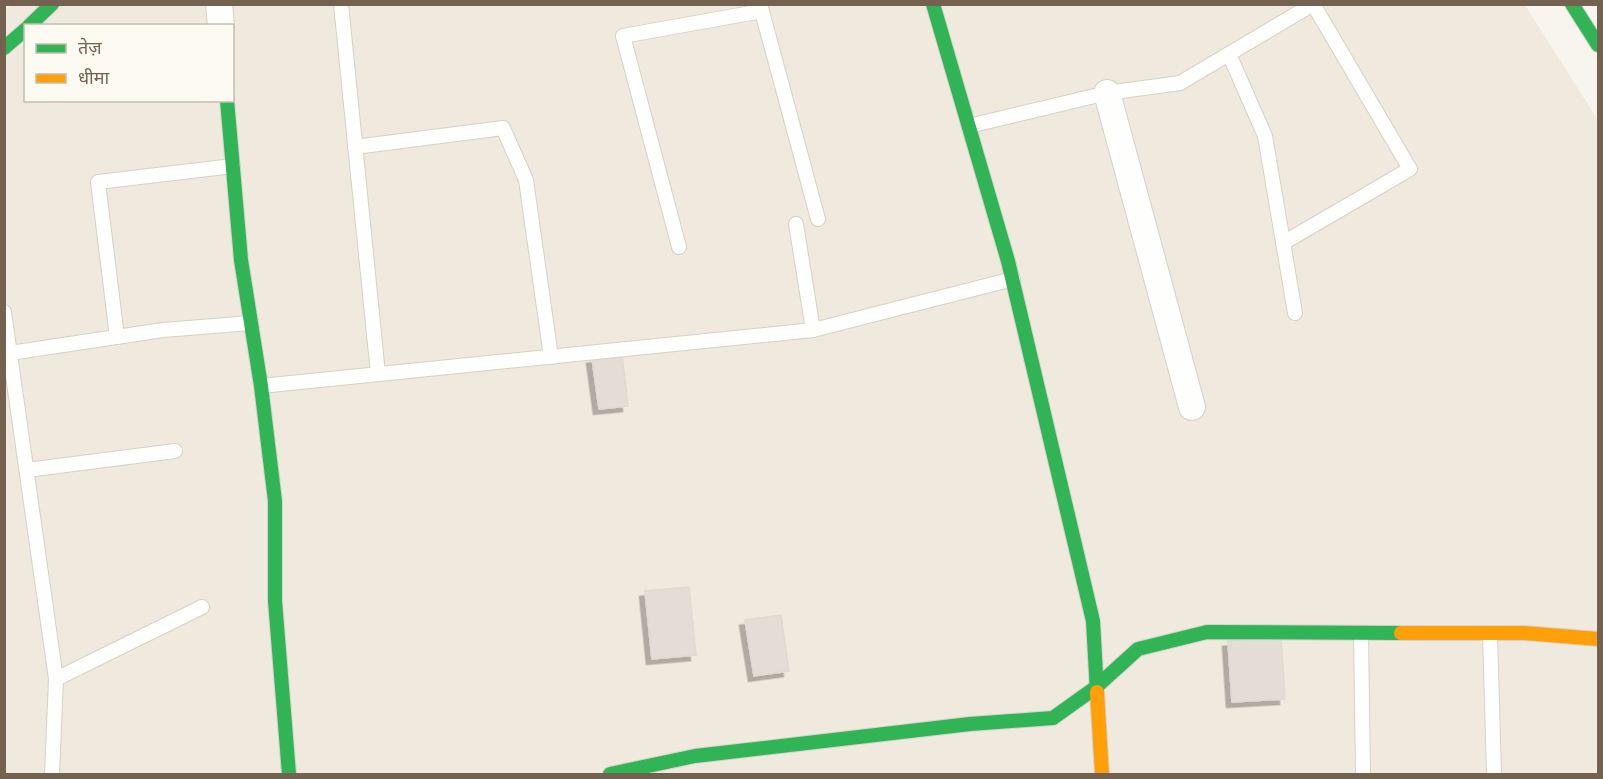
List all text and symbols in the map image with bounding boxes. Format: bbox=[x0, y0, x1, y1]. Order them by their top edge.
legend bbox=[24, 24, 234, 102]
text: तेज़ bbox=[78, 36, 102, 59]
text: धीमा bbox=[78, 66, 109, 89]

